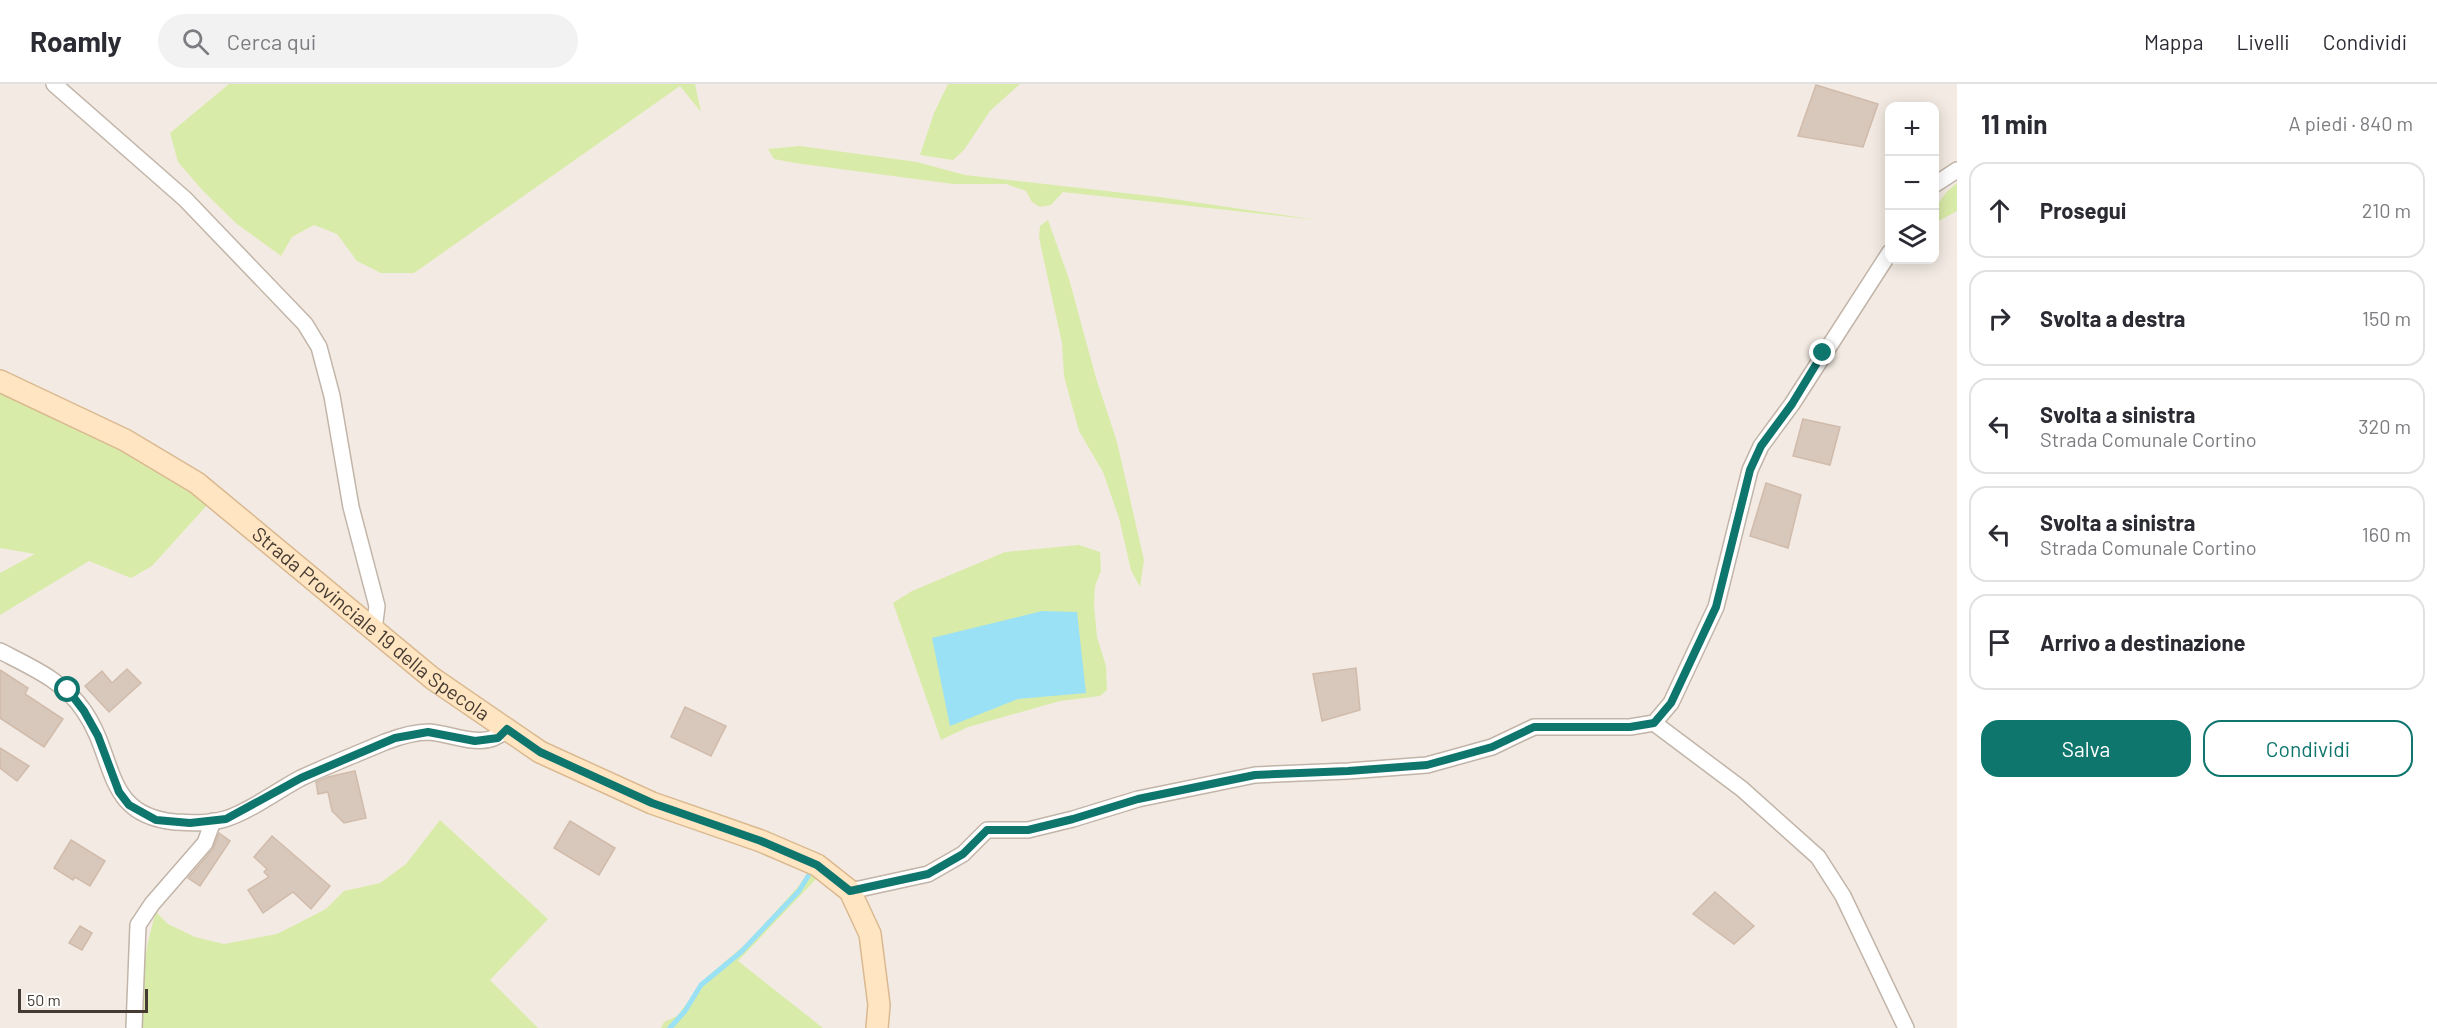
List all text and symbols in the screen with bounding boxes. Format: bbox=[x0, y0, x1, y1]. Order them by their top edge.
search box bbox=[158, 14, 578, 68]
text: Roamly bbox=[30, 24, 122, 58]
icon: search bbox=[179, 25, 212, 58]
text: Cerca qui bbox=[227, 28, 316, 54]
text: Mappa bbox=[2144, 29, 2204, 54]
text: Livelli bbox=[2237, 29, 2290, 54]
text: Condividi bbox=[2323, 29, 2407, 54]
map controls bbox=[1885, 102, 1939, 264]
button: + bbox=[1885, 102, 1939, 156]
text: 11 min bbox=[1981, 108, 2047, 139]
text: A piedi · 840 m bbox=[2289, 111, 2413, 135]
button: − bbox=[1885, 156, 1939, 210]
icon: ahead bbox=[1983, 194, 2016, 227]
text: Prosegui bbox=[2040, 197, 2126, 223]
text: 210 m bbox=[2362, 198, 2411, 222]
button: layers bbox=[1885, 210, 1939, 264]
icon: right bbox=[1983, 302, 2016, 335]
text: Svolta a destra bbox=[2040, 305, 2185, 331]
text: 150 m bbox=[2362, 306, 2411, 330]
route end bbox=[1809, 339, 1835, 365]
text: Svolta a sinistra bbox=[2040, 401, 2195, 427]
icon: left bbox=[1983, 410, 2016, 443]
text: 320 m bbox=[2358, 414, 2411, 438]
text: Strada Comunale Cortino bbox=[2040, 427, 2257, 451]
text: Svolta a sinistra bbox=[2040, 509, 2195, 535]
icon: left bbox=[1983, 518, 2016, 551]
street label: Strada Provinciale 19 della Specola bbox=[248, 521, 495, 725]
text: 160 m bbox=[2362, 522, 2411, 546]
text: Strada Comunale Cortino bbox=[2040, 535, 2257, 559]
icon: arrive bbox=[1983, 626, 2016, 659]
text: Arrivo a destinazione bbox=[2040, 629, 2246, 655]
route start bbox=[54, 676, 80, 702]
button: Salva bbox=[1981, 720, 2191, 777]
button: Condividi bbox=[2203, 720, 2413, 777]
scale bar bbox=[18, 986, 148, 1014]
text: 50 m bbox=[27, 990, 61, 1009]

